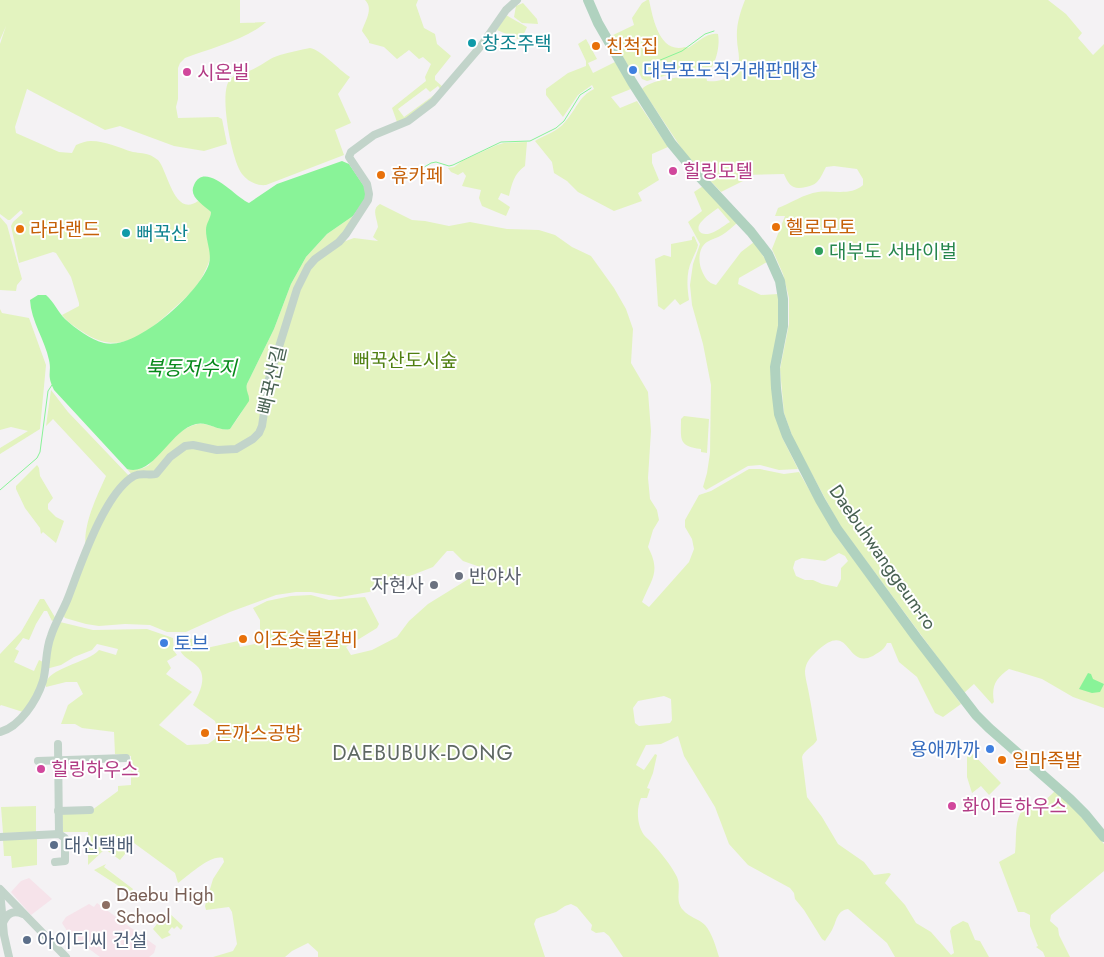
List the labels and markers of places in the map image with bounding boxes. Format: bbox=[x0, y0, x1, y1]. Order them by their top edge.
place label: 창조주택 bbox=[482, 30, 552, 57]
place label: 친척집 bbox=[606, 33, 658, 60]
marker: 창조주택 bbox=[466, 37, 478, 49]
marker: 친척집 bbox=[590, 40, 602, 52]
place label: 대부포도직거래판매장 bbox=[643, 57, 818, 84]
place label: 시온빌 bbox=[197, 59, 249, 86]
marker: 대부포도직거래판매장 bbox=[627, 64, 639, 76]
marker: 시온빌 bbox=[181, 66, 193, 78]
place label: 힐링모텔 bbox=[683, 158, 753, 185]
place label: 휴카페 bbox=[391, 162, 443, 189]
marker: 힐링모텔 bbox=[667, 165, 679, 177]
marker: 휴카페 bbox=[375, 169, 387, 181]
place label: 헬로모토 bbox=[786, 214, 856, 241]
place label: 라라랜드 bbox=[30, 216, 100, 243]
place label: 뻐꾹산 bbox=[136, 220, 188, 247]
marker: 헬로모토 bbox=[770, 221, 782, 233]
marker: 라라랜드 bbox=[14, 223, 26, 235]
marker: 뻐꾹산 bbox=[120, 227, 132, 239]
place label: 대부도 서바이벌 bbox=[829, 238, 957, 265]
marker: 대부도 서바이벌 bbox=[813, 245, 825, 257]
place label: 반야사 bbox=[469, 563, 521, 590]
marker: 반야사 bbox=[453, 570, 465, 582]
place label: 자현사 bbox=[372, 572, 424, 599]
marker: 자현사 bbox=[428, 579, 440, 591]
place label: 이조숯불갈비 bbox=[253, 626, 358, 653]
place label: 토브 bbox=[174, 630, 209, 657]
marker: 이조숯불갈비 bbox=[237, 633, 249, 645]
marker: 토브 bbox=[158, 637, 170, 649]
place label: 돈까스공방 bbox=[215, 720, 302, 747]
marker: 돈까스공방 bbox=[199, 727, 211, 739]
place label: 용애까까 bbox=[910, 736, 980, 763]
marker: 용애까까 bbox=[984, 743, 996, 755]
place label: 일마족발 bbox=[1012, 747, 1082, 774]
marker: 일마족발 bbox=[996, 754, 1008, 766]
place label: 힐링하우스 bbox=[51, 756, 138, 783]
marker: 힐링하우스 bbox=[35, 763, 47, 775]
place label: 화이트하우스 bbox=[962, 793, 1067, 820]
marker: 화이트하우스 bbox=[946, 800, 958, 812]
place label: 대신택배 bbox=[64, 832, 134, 859]
marker: 대신택배 bbox=[48, 839, 60, 851]
place label: Daebu High School bbox=[116, 881, 214, 930]
marker: Daebu High School bbox=[100, 899, 112, 911]
place label: 아이디씨 건설 bbox=[37, 927, 148, 954]
marker: 아이디씨 건설 bbox=[21, 934, 33, 946]

